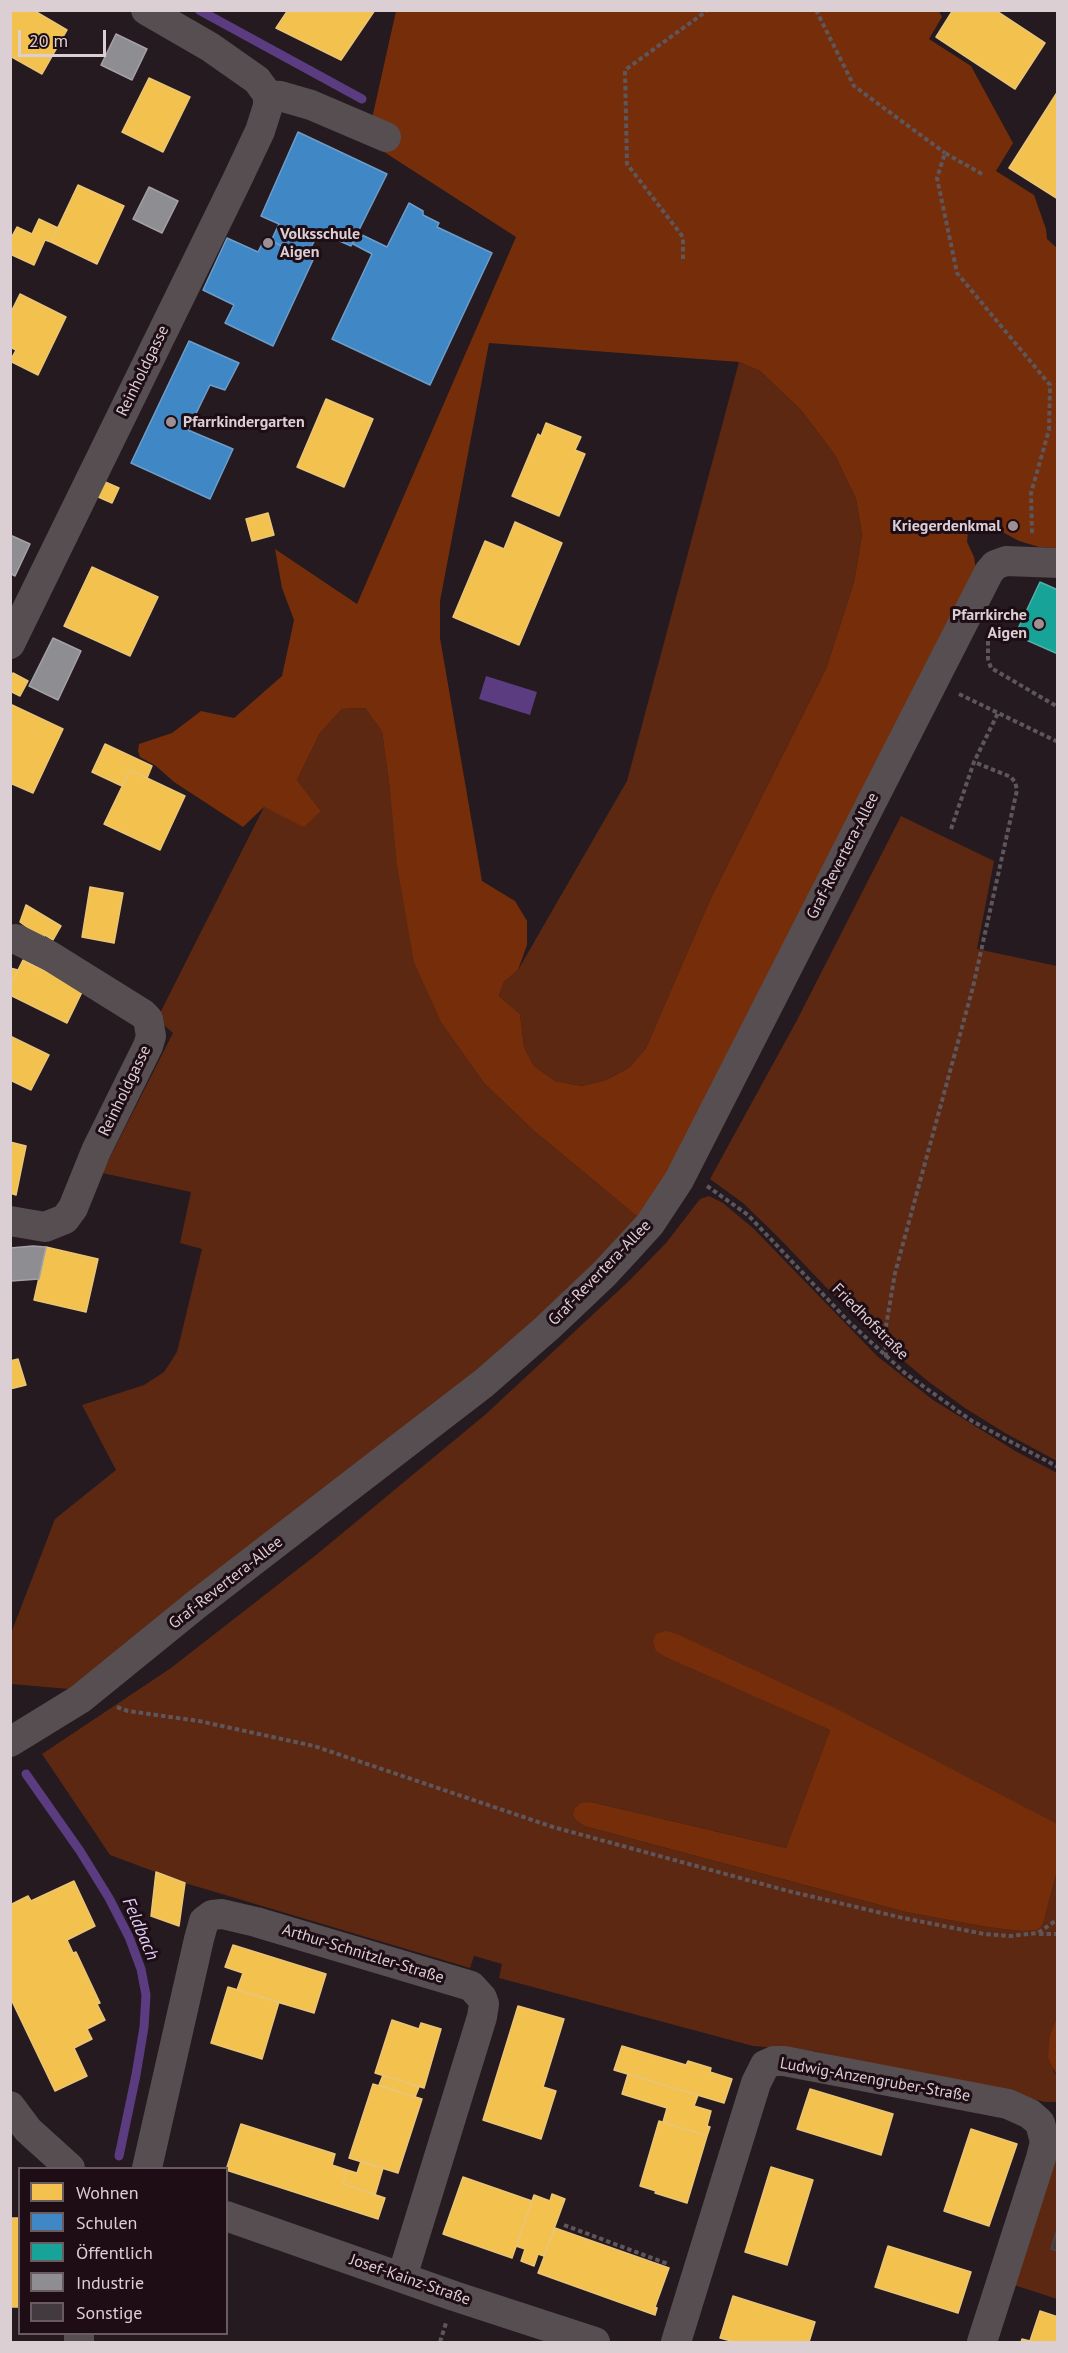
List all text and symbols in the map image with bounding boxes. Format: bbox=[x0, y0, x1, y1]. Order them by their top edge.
scale bar bbox=[21, 18, 110, 56]
text: 20 m bbox=[29, 29, 68, 52]
place label: Volksschule Aigen bbox=[280, 224, 360, 262]
marker: Volksschule Aigen bbox=[261, 236, 275, 250]
street label: Reinholdgasse bbox=[113, 322, 173, 420]
place label: Pfarrkindergarten bbox=[183, 412, 305, 432]
marker: Pfarrkindergarten bbox=[164, 415, 178, 429]
place label: Kriegerdenkmal bbox=[892, 516, 1001, 536]
marker: Kriegerdenkmal bbox=[1006, 519, 1020, 533]
place label: Pfarrkirche Aigen bbox=[952, 605, 1027, 643]
marker: Pfarrkirche Aigen bbox=[1032, 617, 1046, 631]
street label: Graf-Revertera-Allee bbox=[803, 790, 883, 922]
street label: Reinholdgasse bbox=[95, 1042, 155, 1140]
street label: Graf-Revertera-Allee bbox=[545, 1216, 655, 1330]
street label: Friedhofstraße bbox=[828, 1280, 912, 1364]
street label: Graf-Revertera-Allee bbox=[165, 1533, 287, 1633]
water label: Feldbach bbox=[117, 1894, 163, 1964]
street label: Arthur-Schnitzler-Straße bbox=[280, 1920, 446, 1988]
street label: Ludwig-Anzengruber-Straße bbox=[778, 2054, 972, 2106]
legend bbox=[18, 2167, 228, 2335]
text: Wohnen bbox=[76, 2181, 138, 2204]
text: Schulen bbox=[76, 2211, 137, 2234]
text: Öffentlich bbox=[76, 2241, 153, 2264]
street label: Josef-Kainz-Straße bbox=[347, 2250, 473, 2310]
text: Industrie bbox=[76, 2271, 144, 2294]
text: Sonstige bbox=[76, 2301, 142, 2324]

